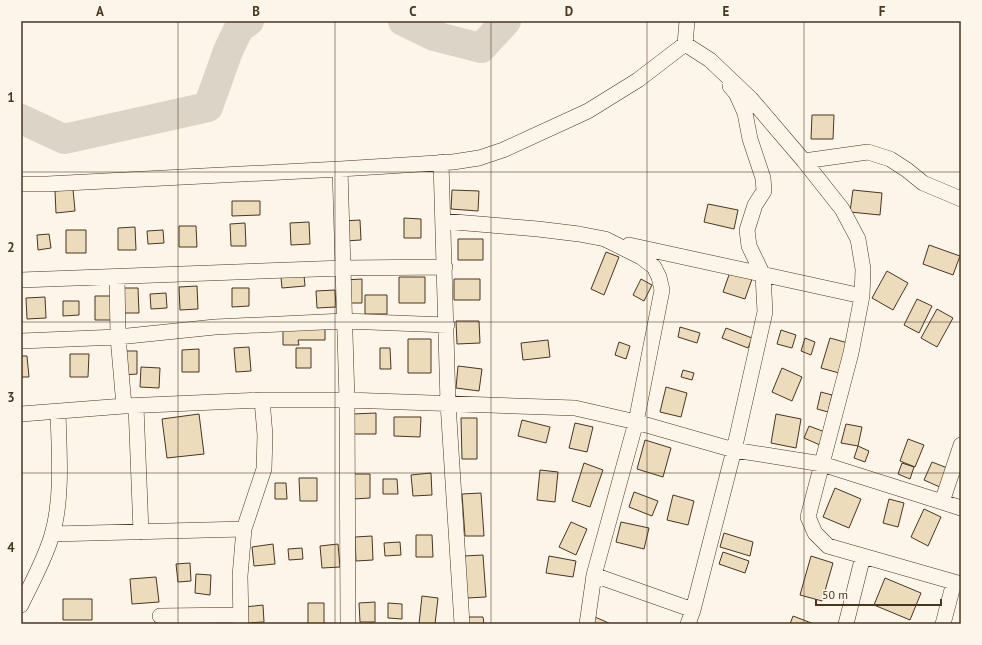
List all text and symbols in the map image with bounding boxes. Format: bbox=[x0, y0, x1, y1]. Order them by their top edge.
text: A bbox=[96, 3, 104, 20]
text: B bbox=[252, 3, 260, 20]
text: C bbox=[409, 3, 417, 20]
text: D bbox=[565, 3, 573, 20]
text: E bbox=[723, 3, 730, 20]
text: F bbox=[879, 3, 886, 20]
text: 1 bbox=[7, 89, 15, 106]
text: 2 bbox=[7, 239, 15, 256]
text: 3 bbox=[7, 389, 15, 406]
text: 4 bbox=[7, 539, 15, 556]
scale bar bbox=[816, 581, 941, 607]
text: 50 m bbox=[822, 587, 848, 602]

